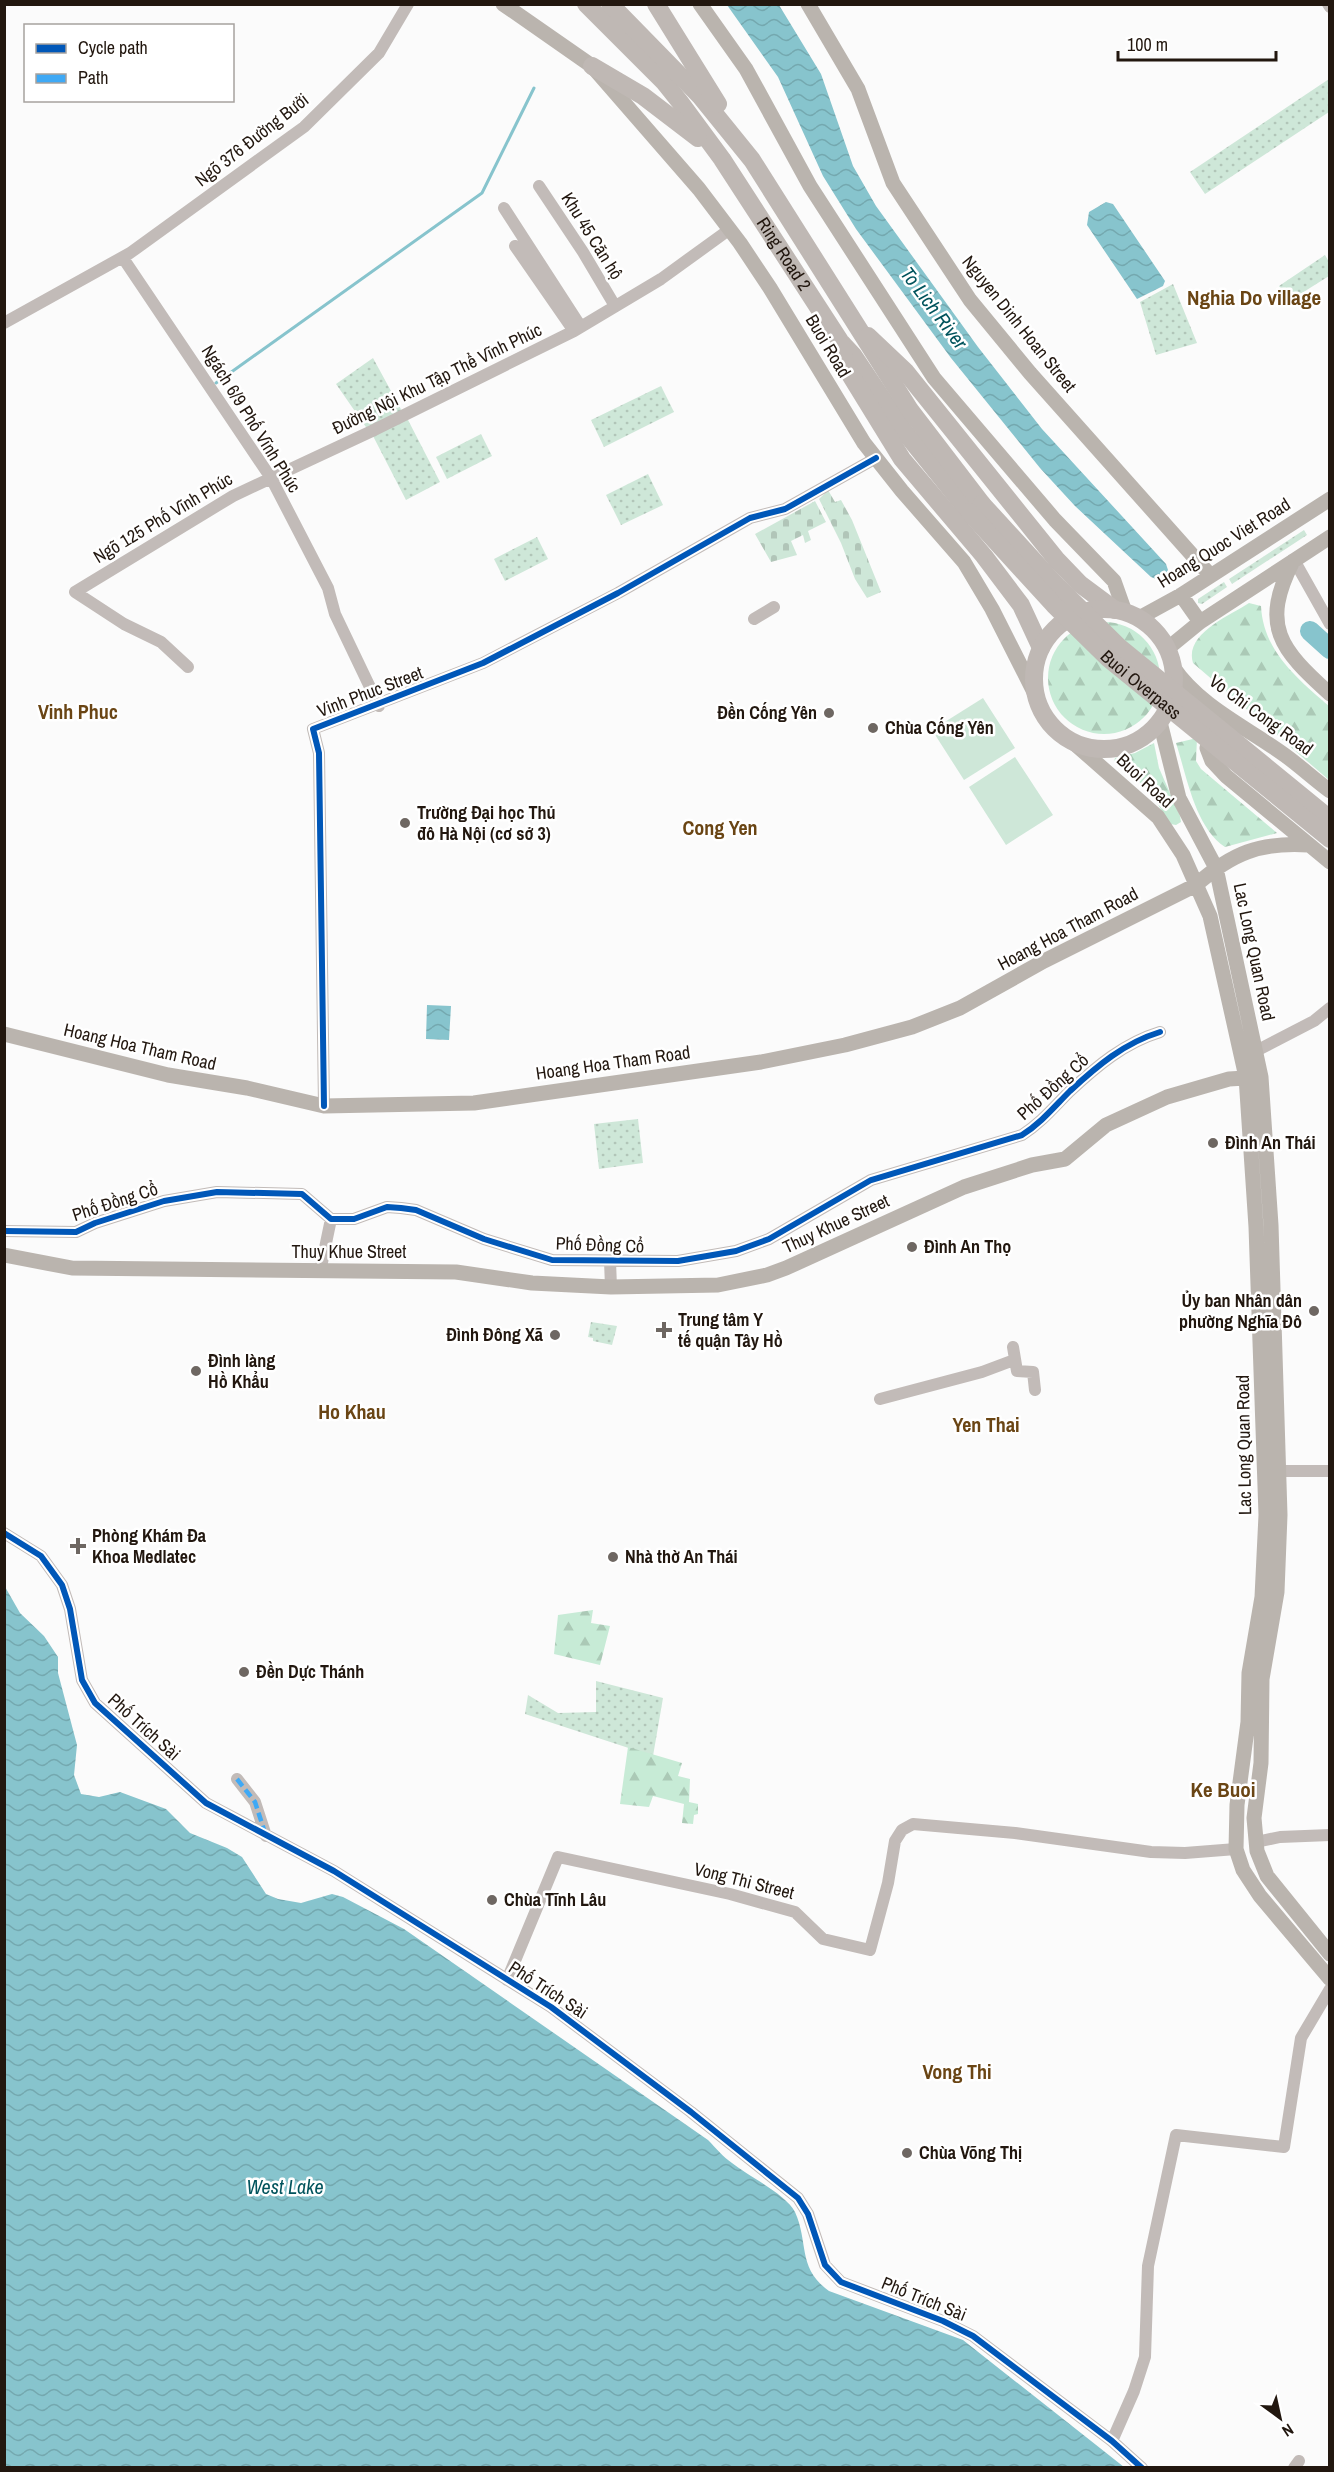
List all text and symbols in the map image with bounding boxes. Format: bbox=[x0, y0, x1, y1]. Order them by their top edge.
legend bbox=[24, 24, 234, 102]
scale bar bbox=[1118, 24, 1276, 62]
text: 100 m bbox=[1127, 32, 1168, 57]
text: Cycle path bbox=[78, 35, 148, 60]
text: Path bbox=[78, 65, 108, 90]
street label: Ngõ 376 Đường Bưởi bbox=[190, 87, 314, 192]
street label: Khu 45 Căn hộ bbox=[556, 187, 629, 284]
street label: Ring Road 2 bbox=[751, 212, 817, 295]
street label: Nguyen Dinh Hoan Street bbox=[956, 250, 1082, 397]
water label: To Lich River bbox=[895, 261, 974, 355]
district label: Nghia Do village bbox=[1187, 283, 1321, 312]
street label: Buoi Road bbox=[800, 309, 857, 382]
street label: Đường Nội Khu Tập Thể Vĩnh Phúc bbox=[328, 317, 546, 440]
street label: Ngách 6/9 Phố Vĩnh Phúc bbox=[196, 340, 307, 497]
street label: Ngõ 125 Phố Vĩnh Phúc bbox=[89, 466, 237, 569]
street label: Hoang Quoc Viet Road bbox=[1153, 492, 1295, 594]
street label: Buoi Overpass bbox=[1095, 644, 1187, 725]
street label: Vinh Phuc Street bbox=[313, 660, 426, 723]
street label: Vo Chi Cong Road bbox=[1204, 668, 1318, 761]
district label: Vinh Phuc bbox=[38, 698, 118, 725]
place label: Đền Cống Yên bbox=[717, 700, 817, 725]
marker: Đền Cống Yên bbox=[822, 706, 836, 720]
place label: Chùa Cống Yên bbox=[885, 715, 994, 740]
marker: Chùa Cống Yên bbox=[866, 721, 880, 735]
street label: Buoi Road bbox=[1111, 748, 1179, 814]
place label: Trường Đại học Thủ đô Hà Nội (cơ sở 3) bbox=[417, 800, 556, 846]
district label: Cong Yen bbox=[682, 814, 758, 841]
marker: Trường Đại học Thủ đô Hà Nội (cơ sở 3) bbox=[398, 816, 412, 830]
street label: Hoang Hoa Tham Road bbox=[993, 881, 1142, 976]
street label: Lac Long Quan Road bbox=[1228, 881, 1281, 1023]
street label: Hoang Hoa Tham Road bbox=[61, 1017, 219, 1076]
street label: Hoang Hoa Tham Road bbox=[534, 1039, 692, 1086]
street label: Phố Đồng Cổ bbox=[1011, 1048, 1094, 1126]
place label: Đình An Thái bbox=[1225, 1130, 1316, 1155]
marker: Đình An Thái bbox=[1206, 1136, 1220, 1150]
street label: Phố Đồng Cổ bbox=[69, 1176, 161, 1227]
street label: Thuy Khue Street bbox=[778, 1188, 893, 1259]
street label: Phố Đồng Cổ bbox=[555, 1230, 645, 1259]
place label: Đình An Thọ bbox=[924, 1234, 1011, 1259]
street label: Thuy Khue Street bbox=[292, 1239, 406, 1264]
marker: Đình An Thọ bbox=[905, 1240, 919, 1254]
place label: Ủy ban Nhân dân phường Nghĩa Đô bbox=[1179, 1288, 1302, 1334]
marker: Ủy ban Nhân dân phường Nghĩa Đô bbox=[1307, 1304, 1321, 1318]
place label: Trung tâm Y tế quận Tây Hồ bbox=[678, 1307, 783, 1353]
marker: Trung tâm Y tế quận Tây Hồ bbox=[655, 1321, 673, 1339]
place label: Đình Đông Xã bbox=[446, 1322, 544, 1347]
marker: Đình Đông Xã bbox=[548, 1328, 562, 1342]
place label: Đình làng Hồ Khẩu bbox=[208, 1348, 275, 1394]
marker: Đình làng Hồ Khẩu bbox=[189, 1364, 203, 1378]
street label: Lac Long Quan Road bbox=[1230, 1375, 1257, 1515]
district label: Ho Khau bbox=[318, 1398, 386, 1425]
district label: Yen Thai bbox=[952, 1411, 1020, 1438]
place label: Phòng Khám Đa Khoa Medlatec bbox=[92, 1523, 207, 1569]
marker: Phòng Khám Đa Khoa Medlatec bbox=[69, 1537, 87, 1555]
place label: Nhà thờ An Thái bbox=[625, 1544, 738, 1569]
marker: Nhà thờ An Thái bbox=[606, 1550, 620, 1564]
place label: Đền Dực Thánh bbox=[256, 1659, 364, 1684]
marker: Đền Dực Thánh bbox=[237, 1665, 251, 1679]
street label: Phố Trích Sài bbox=[103, 1687, 186, 1766]
district label: Ke Buoi bbox=[1190, 1775, 1256, 1804]
street label: Vong Thi Street bbox=[691, 1856, 797, 1905]
place label: Chùa Tĩnh Lâu bbox=[504, 1887, 606, 1912]
marker: Chùa Tĩnh Lâu bbox=[485, 1893, 499, 1907]
street label: Phố Trích Sài bbox=[504, 1955, 593, 2024]
district label: Vong Thi bbox=[923, 2058, 991, 2085]
place label: Chùa Võng Thị bbox=[919, 2140, 1022, 2165]
marker: Chùa Võng Thị bbox=[900, 2146, 914, 2160]
water label: West Lake bbox=[246, 2173, 324, 2200]
street label: Phố Trích Sài bbox=[878, 2270, 970, 2327]
north arrow bbox=[1250, 2388, 1310, 2448]
text: N bbox=[1278, 2419, 1298, 2442]

